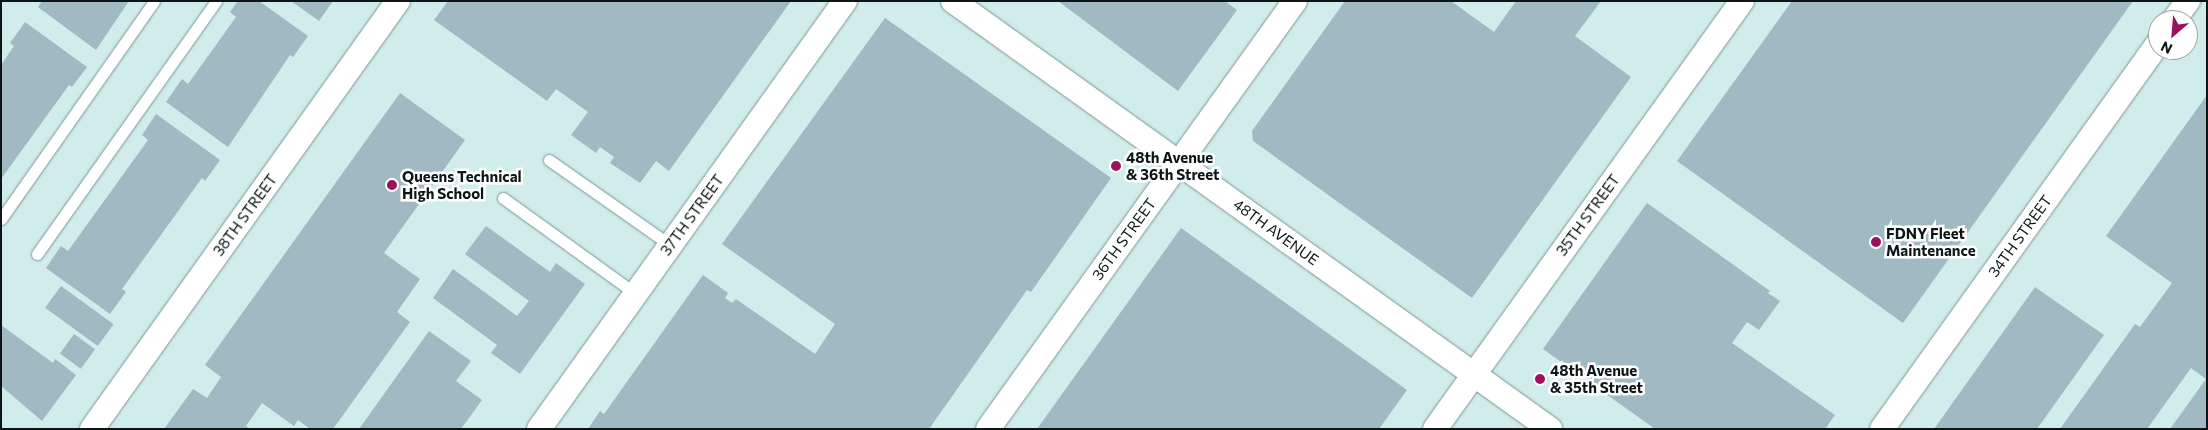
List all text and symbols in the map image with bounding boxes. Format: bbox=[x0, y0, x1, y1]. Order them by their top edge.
north arrow bbox=[2148, 10, 2198, 60]
text: N bbox=[2158, 38, 2175, 58]
place label: 48th Avenue & 36th Street bbox=[1126, 148, 1219, 183]
marker: 48th Avenue & 36th Street bbox=[1110, 160, 1122, 172]
place label: Queens Technical High School bbox=[402, 167, 522, 202]
street label: 38TH STREET bbox=[209, 171, 281, 259]
street label: 37TH STREET bbox=[657, 171, 727, 259]
street label: 35TH STREET bbox=[1552, 171, 1624, 259]
marker: Queens Technical High School bbox=[386, 179, 398, 191]
street label: 34TH STREET bbox=[1984, 192, 2056, 280]
street label: 36TH STREET bbox=[1088, 195, 1160, 283]
street label: 48TH AVENUE bbox=[1230, 195, 1322, 269]
place label: FDNY Fleet Maintenance bbox=[1886, 224, 1976, 259]
marker: FDNY Fleet Maintenance bbox=[1870, 236, 1882, 248]
place label: 48th Avenue & 35th Street bbox=[1550, 361, 1643, 396]
marker: 48th Avenue & 35th Street bbox=[1534, 373, 1546, 385]

